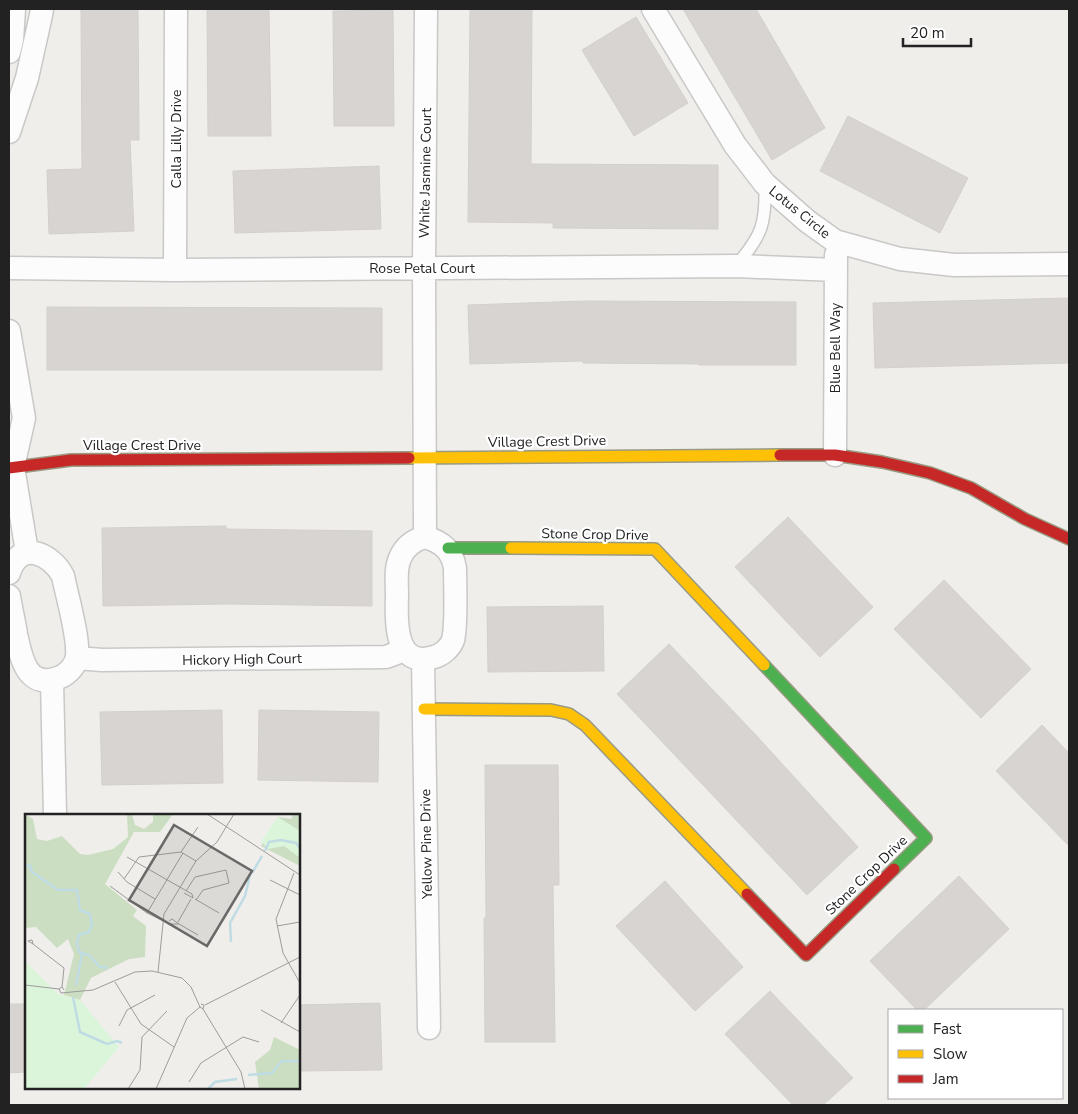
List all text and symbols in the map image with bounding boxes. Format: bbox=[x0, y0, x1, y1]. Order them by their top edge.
scale bar bbox=[903, 15, 970, 47]
text: 20 m bbox=[910, 23, 945, 43]
street label: Calla Lilly Drive bbox=[167, 90, 186, 188]
street label: White Jasmine Court bbox=[415, 108, 436, 238]
street label: Lotus Circle bbox=[765, 182, 834, 243]
street label: Rose Petal Court bbox=[369, 259, 475, 278]
street label: Blue Bell Way bbox=[826, 302, 845, 393]
street label: Village Crest Drive bbox=[487, 431, 606, 452]
street label: Village Crest Drive bbox=[82, 436, 201, 455]
street label: Stone Crop Drive bbox=[541, 524, 649, 545]
street label: Hickory High Court bbox=[182, 649, 302, 670]
street label: Yellow Pine Drive bbox=[416, 789, 437, 900]
inset map bbox=[25, 814, 300, 1089]
street label: Stone Crop Drive bbox=[821, 831, 912, 919]
legend bbox=[888, 1009, 1063, 1099]
text: Fast bbox=[933, 1019, 962, 1039]
text: Slow bbox=[933, 1044, 968, 1064]
text: Jam bbox=[932, 1069, 959, 1089]

